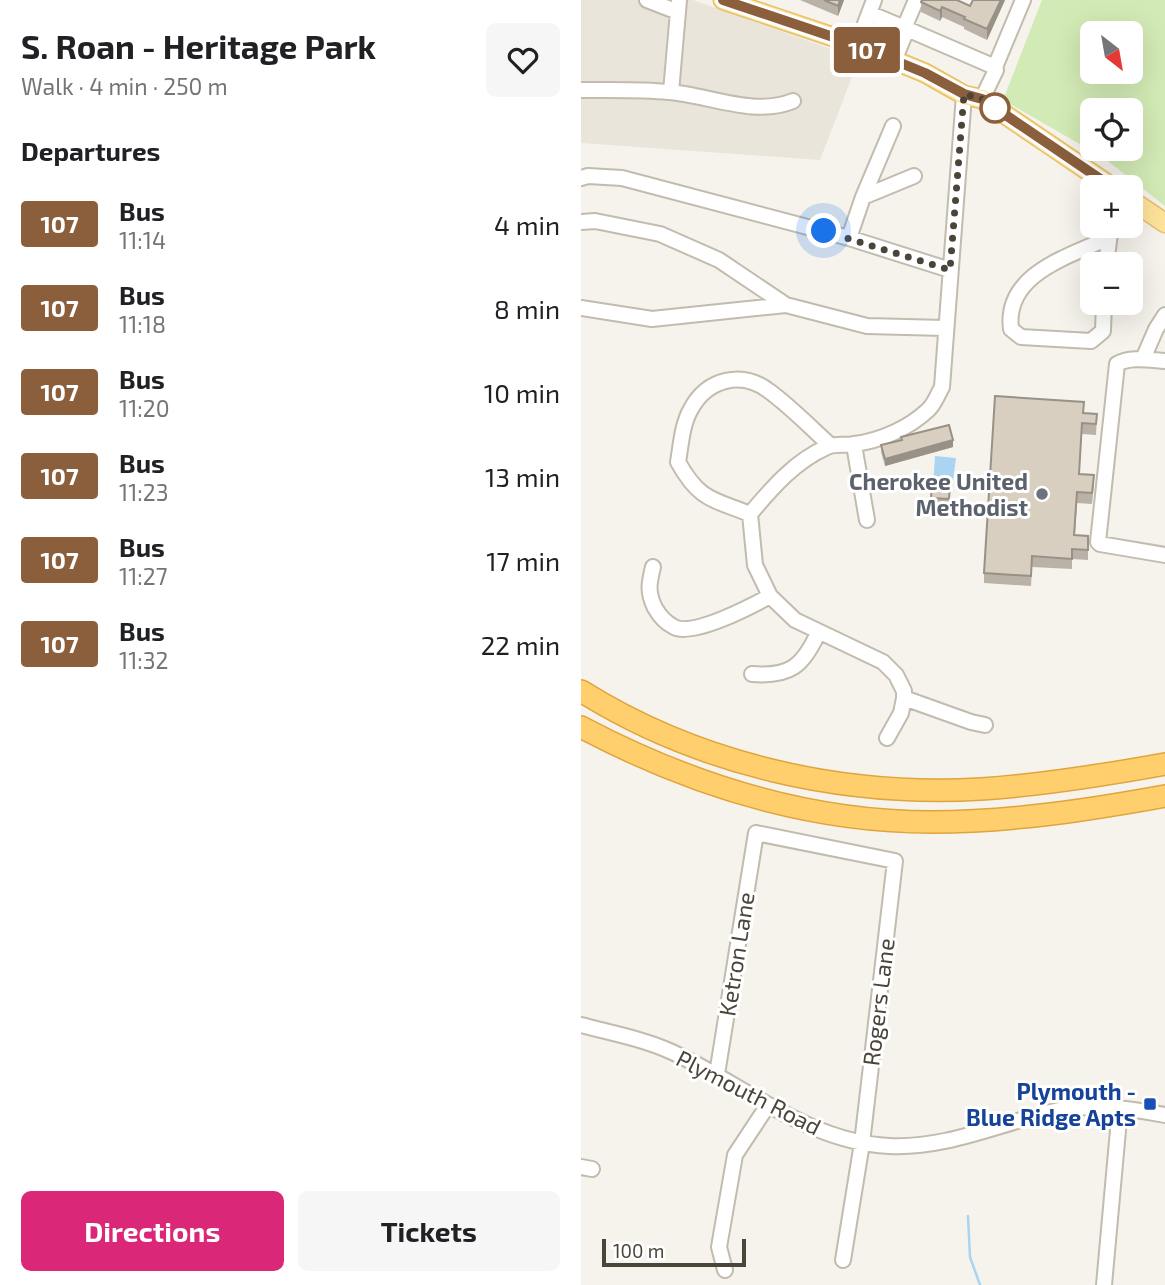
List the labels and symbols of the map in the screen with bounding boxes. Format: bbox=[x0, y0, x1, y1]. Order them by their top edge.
north arrow bbox=[1080, 21, 1143, 84]
line badge: 107 bbox=[827, 27, 907, 73]
unlabelled marker bbox=[980, 93, 1010, 123]
your location bbox=[806, 213, 841, 248]
place label: Cherokee United Methodist bbox=[849, 467, 1028, 521]
marker: Cherokee United Methodist bbox=[1034, 486, 1050, 502]
street label: Ketron Lane bbox=[712, 890, 760, 1018]
street label: Rogers Lane bbox=[856, 937, 900, 1067]
street label: Plymouth Road bbox=[672, 1044, 826, 1140]
place label: Plymouth - Blue Ridge Apts bbox=[966, 1077, 1136, 1131]
marker: Plymouth - Blue Ridge Apts bbox=[1142, 1096, 1158, 1112]
scale bar bbox=[602, 1236, 745, 1268]

